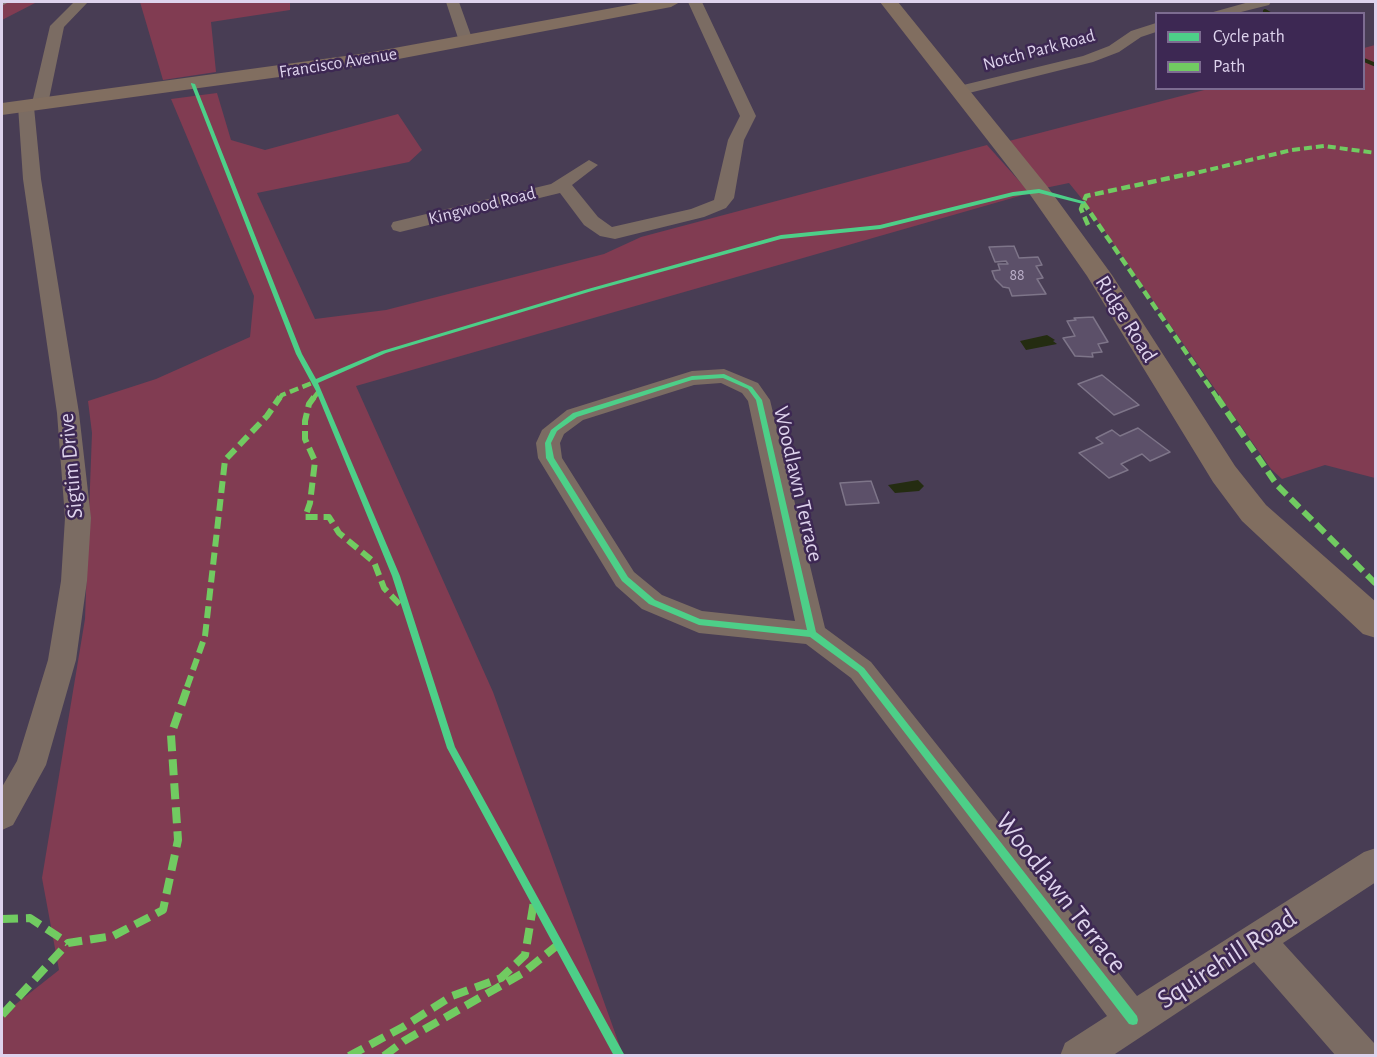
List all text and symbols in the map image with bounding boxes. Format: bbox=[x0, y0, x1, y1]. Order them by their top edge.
legend bbox=[1155, 12, 1365, 90]
street label: Notch Park Road bbox=[980, 25, 1098, 75]
text: Cycle path bbox=[1213, 28, 1285, 46]
street label: Francisco Avenue bbox=[277, 43, 399, 83]
text: Path bbox=[1213, 58, 1245, 76]
street label: Kingwood Road bbox=[426, 182, 538, 230]
house number: 88 bbox=[1009, 265, 1025, 285]
street label: Ridge Road bbox=[1089, 271, 1163, 367]
street label: Woodlawn Terrace bbox=[767, 404, 829, 564]
street label: Sigtim Drive bbox=[53, 412, 89, 520]
street label: Woodlawn Terrace bbox=[988, 806, 1134, 980]
street label: Squirehill Road bbox=[1151, 902, 1303, 1016]

